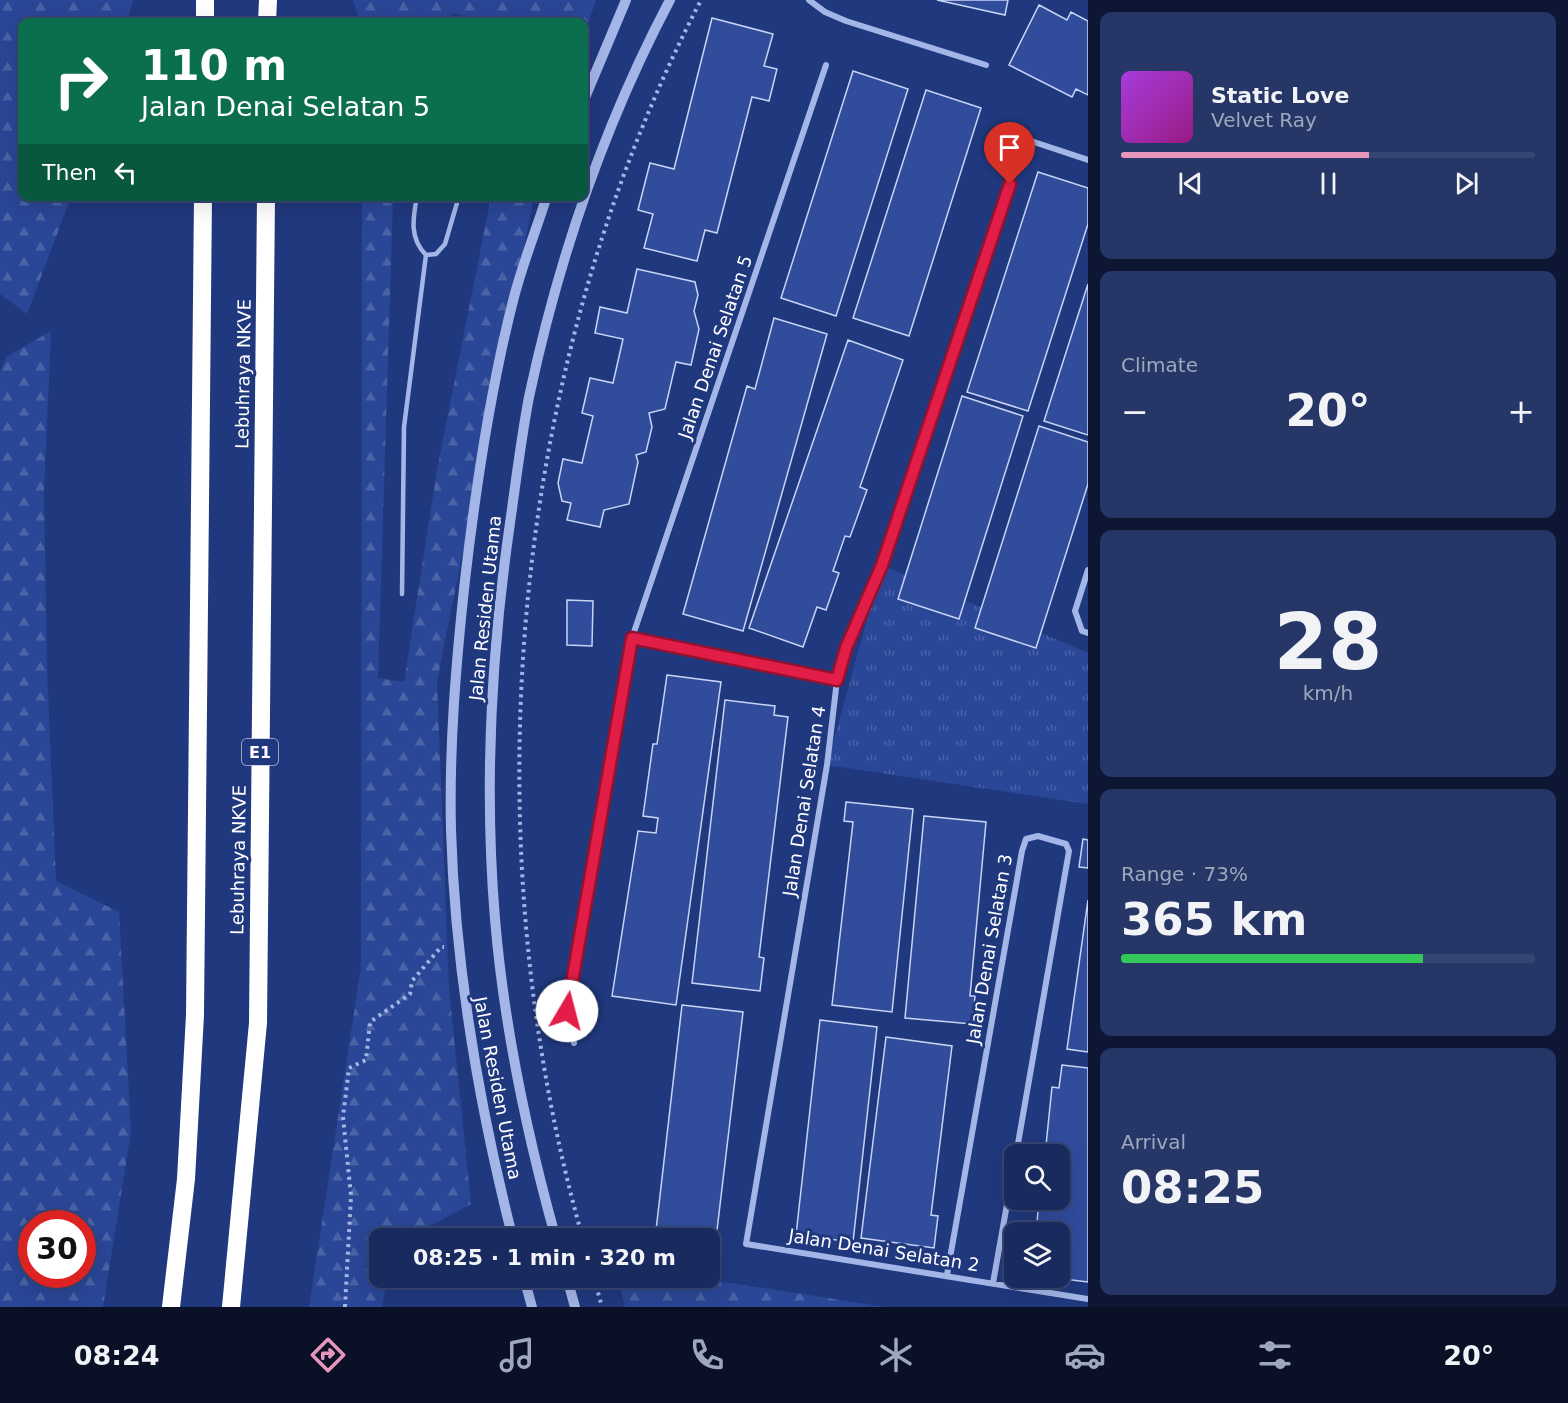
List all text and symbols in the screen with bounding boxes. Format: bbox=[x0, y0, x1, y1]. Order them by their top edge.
text: 110 m bbox=[141, 41, 287, 90]
icon: right bbox=[42, 42, 120, 120]
text: Static Love bbox=[1211, 83, 1349, 108]
text: Jalan Denai Selatan 5 bbox=[141, 91, 430, 122]
text: Velvet Ray bbox=[1211, 108, 1317, 132]
pin bbox=[984, 122, 1035, 184]
icon: arrive bbox=[993, 131, 1026, 164]
icon: left bbox=[109, 156, 142, 189]
text: Then bbox=[42, 160, 97, 185]
icon: previous bbox=[1174, 167, 1207, 200]
icon: pause bbox=[1312, 167, 1345, 200]
icon: next bbox=[1450, 167, 1483, 200]
street label: Jalan Denai Selatan 5 bbox=[673, 252, 756, 443]
street label: Lebuhraya NKVE bbox=[231, 299, 255, 449]
text: Climate bbox=[1121, 353, 1198, 377]
text: 20° bbox=[1285, 384, 1371, 437]
text: − bbox=[1121, 392, 1149, 431]
text: + bbox=[1507, 392, 1535, 431]
street label: Jalan Residen Utama bbox=[465, 514, 505, 703]
text: 28 bbox=[1274, 597, 1382, 687]
text: km/h bbox=[1303, 681, 1353, 705]
street label: Jalan Denai Selatan 4 bbox=[778, 704, 829, 899]
road number: E1 bbox=[242, 739, 278, 765]
street label: Lebuhraya NKVE bbox=[226, 785, 250, 935]
street label: Jalan Denai Selatan 3 bbox=[962, 852, 1016, 1047]
text: Range · 73% bbox=[1121, 862, 1248, 886]
text: 365 km bbox=[1121, 893, 1307, 946]
position arrow bbox=[535, 979, 599, 1043]
street label: Jalan Residen Utama bbox=[470, 994, 526, 1181]
text: Arrival bbox=[1121, 1130, 1186, 1154]
map controls bbox=[1004, 1144, 1070, 1288]
button: search bbox=[1004, 1144, 1070, 1210]
text: 08:25 bbox=[1121, 1161, 1264, 1214]
speed limit sign: 30 bbox=[18, 1210, 96, 1288]
button: layers bbox=[1004, 1222, 1070, 1288]
street label: Jalan Denai Selatan 2 bbox=[786, 1224, 981, 1275]
text: 08:25 · 1 min · 320 m bbox=[413, 1245, 676, 1270]
icon: directions bbox=[307, 1334, 349, 1376]
icon: music bbox=[496, 1334, 538, 1376]
icon: phone bbox=[686, 1334, 728, 1376]
icon: climate bbox=[875, 1334, 917, 1376]
icon: car bbox=[1064, 1334, 1106, 1376]
icon: filters bbox=[1254, 1334, 1296, 1376]
text: 08:24 bbox=[74, 1340, 160, 1371]
text: 20° bbox=[1443, 1340, 1494, 1371]

